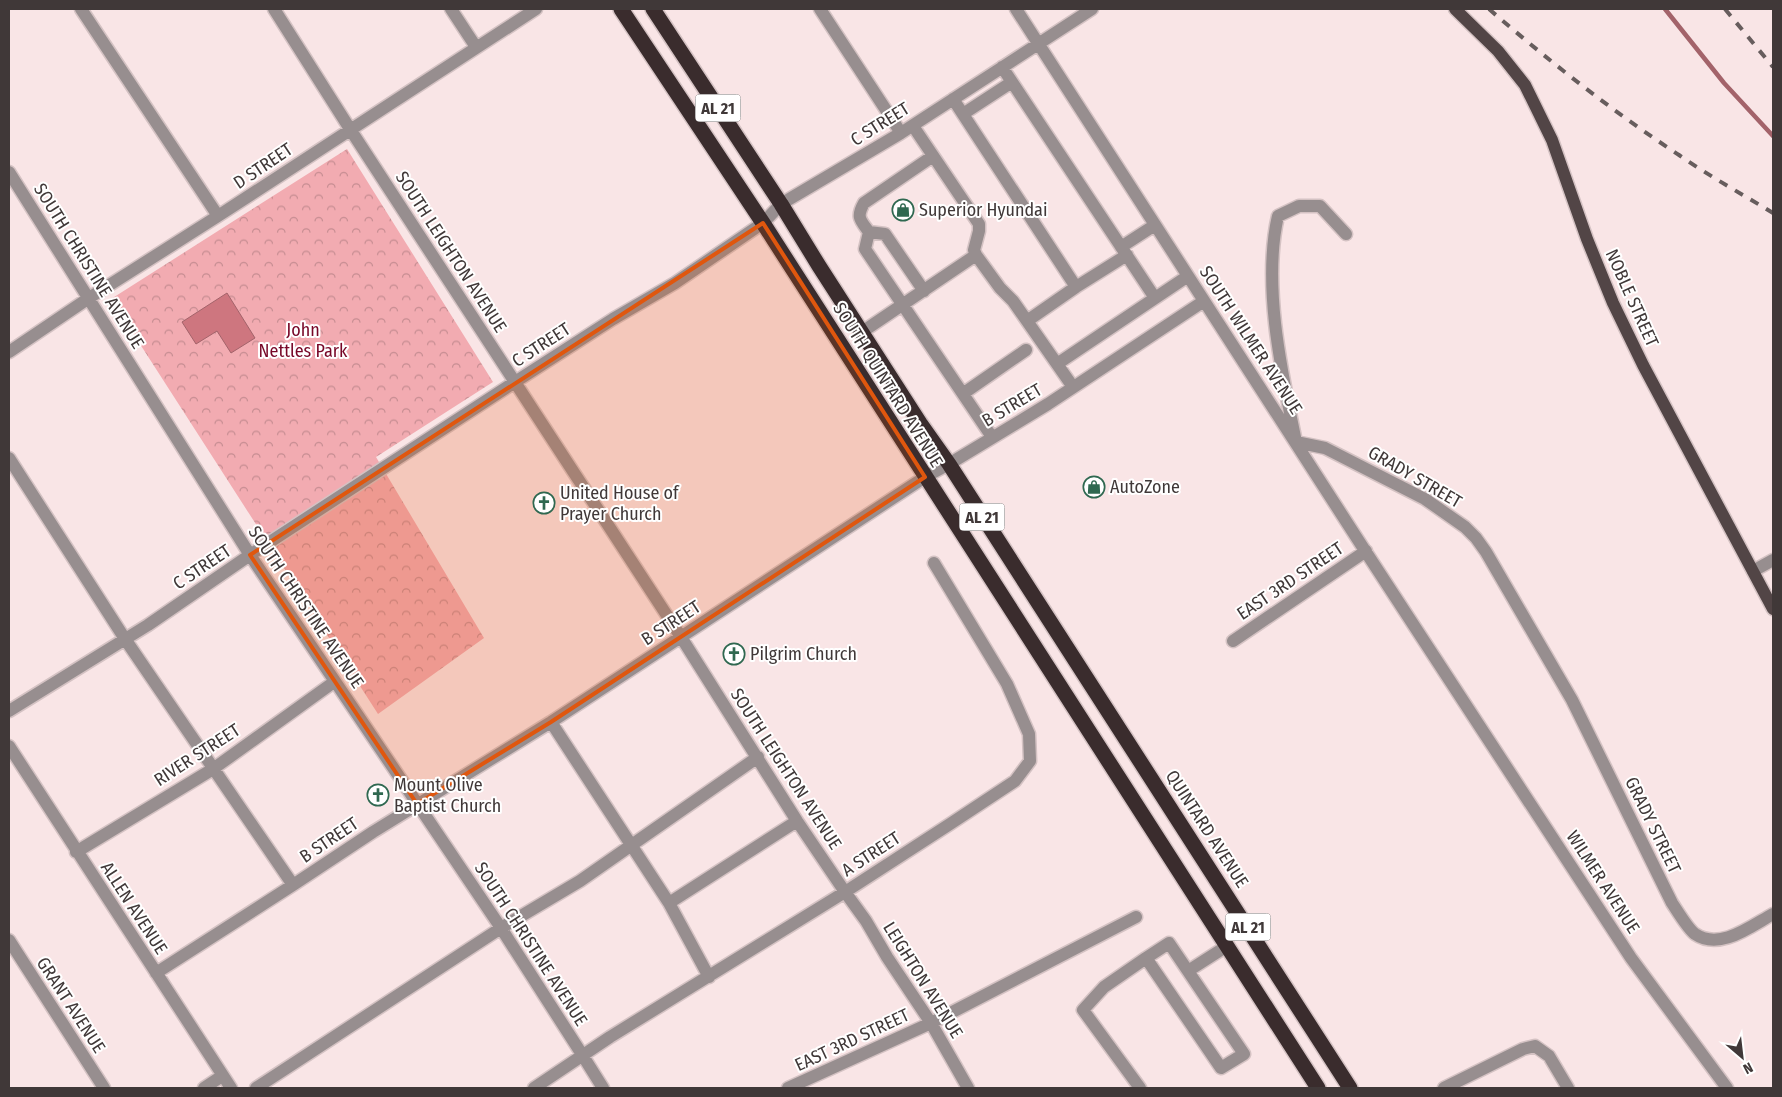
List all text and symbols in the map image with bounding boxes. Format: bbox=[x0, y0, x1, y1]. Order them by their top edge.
road number: AL 21 bbox=[696, 95, 740, 122]
street label: C STREET bbox=[846, 97, 914, 151]
street label: D STREET bbox=[229, 138, 297, 194]
street label: SOUTH LEIGHTON AVENUE bbox=[391, 167, 511, 337]
street label: SOUTH CHRISTINE AVENUE bbox=[29, 179, 149, 353]
shop icon: Superior Hyundai bbox=[891, 198, 915, 222]
place label: Superior Hyundai bbox=[919, 199, 1047, 221]
street label: NOBLE STREET bbox=[1601, 246, 1664, 351]
street label: SOUTH WILMER AVENUE bbox=[1195, 262, 1307, 418]
street label: SOUTH QUINTARD AVENUE bbox=[828, 299, 948, 471]
street label: C STREET bbox=[508, 318, 575, 372]
park label: John Nettles Park bbox=[259, 319, 348, 362]
street label: B STREET bbox=[978, 378, 1047, 431]
street label: GRADY STREET bbox=[1364, 441, 1466, 513]
shop icon: AutoZone bbox=[1082, 475, 1106, 499]
place label: AutoZone bbox=[1110, 476, 1180, 498]
place label: United House of Prayer Church bbox=[560, 482, 680, 525]
church icon: United House of Prayer Church bbox=[532, 491, 556, 515]
road number: AL 21 bbox=[960, 504, 1004, 530]
street label: SOUTH CHRISTINE AVENUE bbox=[244, 522, 368, 692]
street label: EAST 3RD STREET bbox=[1233, 537, 1348, 625]
street label: C STREET bbox=[169, 539, 236, 594]
street label: B STREET bbox=[637, 595, 705, 650]
church icon: Pilgrim Church bbox=[722, 642, 746, 666]
place label: Pilgrim Church bbox=[750, 643, 857, 665]
street label: SOUTH LEIGHTON AVENUE bbox=[726, 684, 846, 854]
street label: RIVER STREET bbox=[150, 719, 245, 791]
street label: QUINTARD AVENUE bbox=[1161, 766, 1253, 892]
street label: GRADY STREET bbox=[1620, 773, 1686, 877]
place label: Mount Olive Baptist Church bbox=[394, 774, 501, 817]
church icon: Mount Olive Baptist Church bbox=[366, 783, 390, 807]
street label: B STREET bbox=[295, 812, 363, 868]
street label: A STREET bbox=[838, 827, 905, 881]
street label: WILMER AVENUE bbox=[1562, 827, 1644, 937]
street label: ALLEN AVENUE bbox=[96, 858, 172, 958]
street label: SOUTH CHRISTINE AVENUE bbox=[470, 858, 592, 1030]
road number: AL 21 bbox=[1226, 914, 1270, 940]
street label: LEIGHTON AVENUE bbox=[878, 918, 968, 1042]
street label: GRANT AVENUE bbox=[32, 953, 110, 1057]
street label: EAST 3RD STREET bbox=[791, 1004, 913, 1076]
north arrow bbox=[1717, 1032, 1767, 1082]
text: N bbox=[1740, 1059, 1756, 1078]

